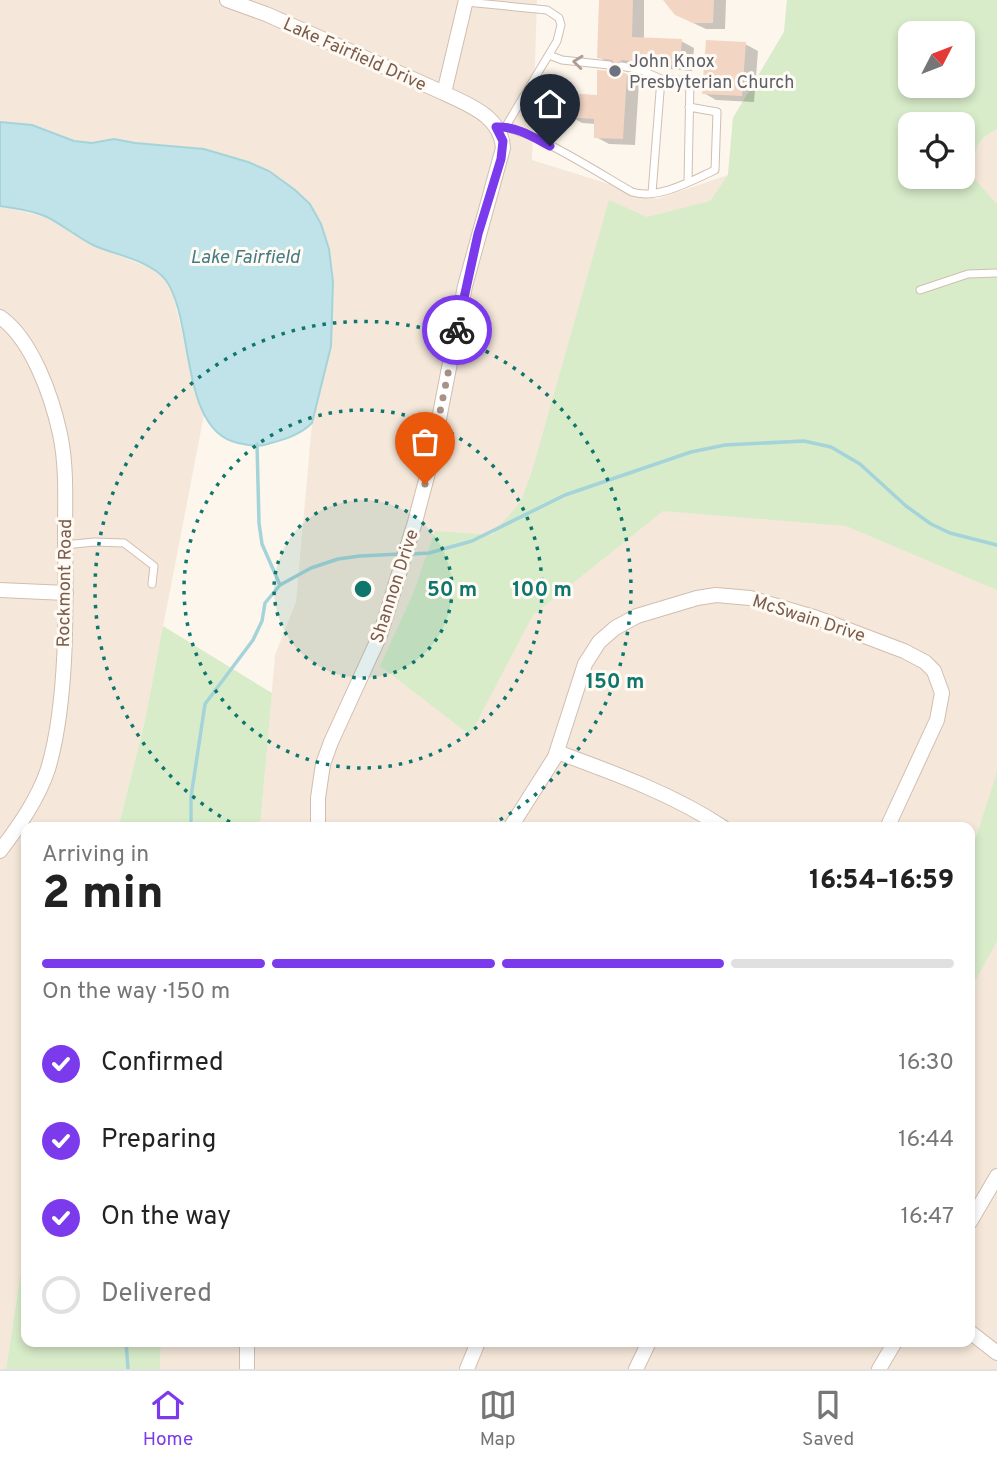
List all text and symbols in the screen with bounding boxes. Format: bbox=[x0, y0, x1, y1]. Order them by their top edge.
street label: Lake Fairfield Drive bbox=[279, 13, 430, 97]
north arrow bbox=[898, 21, 975, 98]
map controls bbox=[898, 21, 975, 189]
place label: John Knox Presbyterian Church bbox=[629, 51, 794, 95]
one-way arrow bbox=[573, 55, 584, 70]
marker: John Knox Presbyterian Church bbox=[607, 63, 623, 79]
pin bbox=[520, 74, 580, 146]
icon: home bbox=[531, 85, 569, 123]
button: locate bbox=[898, 112, 975, 189]
water label: Lake Fairfield bbox=[190, 246, 301, 270]
courier bbox=[422, 295, 492, 365]
icon: bike bbox=[438, 311, 476, 349]
pin bbox=[395, 412, 455, 484]
icon: bag bbox=[406, 423, 444, 461]
street label: Rockmont Road bbox=[53, 519, 78, 648]
street label: Shannon Drive bbox=[366, 527, 425, 646]
centre of rings bbox=[351, 577, 375, 601]
text: 50 m bbox=[427, 577, 477, 604]
text: 100 m bbox=[512, 577, 572, 604]
street label: McSwain Drive bbox=[749, 590, 868, 649]
text: 150 m bbox=[586, 669, 644, 696]
text: Arriving in bbox=[42, 841, 149, 870]
text: 16:54–16:59 bbox=[809, 865, 954, 898]
text: 2 min bbox=[42, 866, 164, 925]
text: On the way · 150 m bbox=[42, 978, 230, 1007]
icon: check bbox=[42, 1045, 80, 1083]
text: Confirmed bbox=[101, 1047, 224, 1080]
text: 16:30 bbox=[898, 1049, 954, 1078]
icon: check bbox=[42, 1122, 80, 1160]
text: Preparing bbox=[101, 1124, 216, 1157]
text: 16:44 bbox=[898, 1126, 954, 1155]
icon: check bbox=[42, 1199, 80, 1237]
text: On the way bbox=[101, 1201, 231, 1234]
text: 16:47 bbox=[900, 1203, 954, 1232]
text: Delivered bbox=[101, 1278, 212, 1311]
tab: Home bbox=[143, 1386, 193, 1452]
tab: Map bbox=[479, 1386, 517, 1452]
tab: Saved bbox=[802, 1386, 854, 1452]

